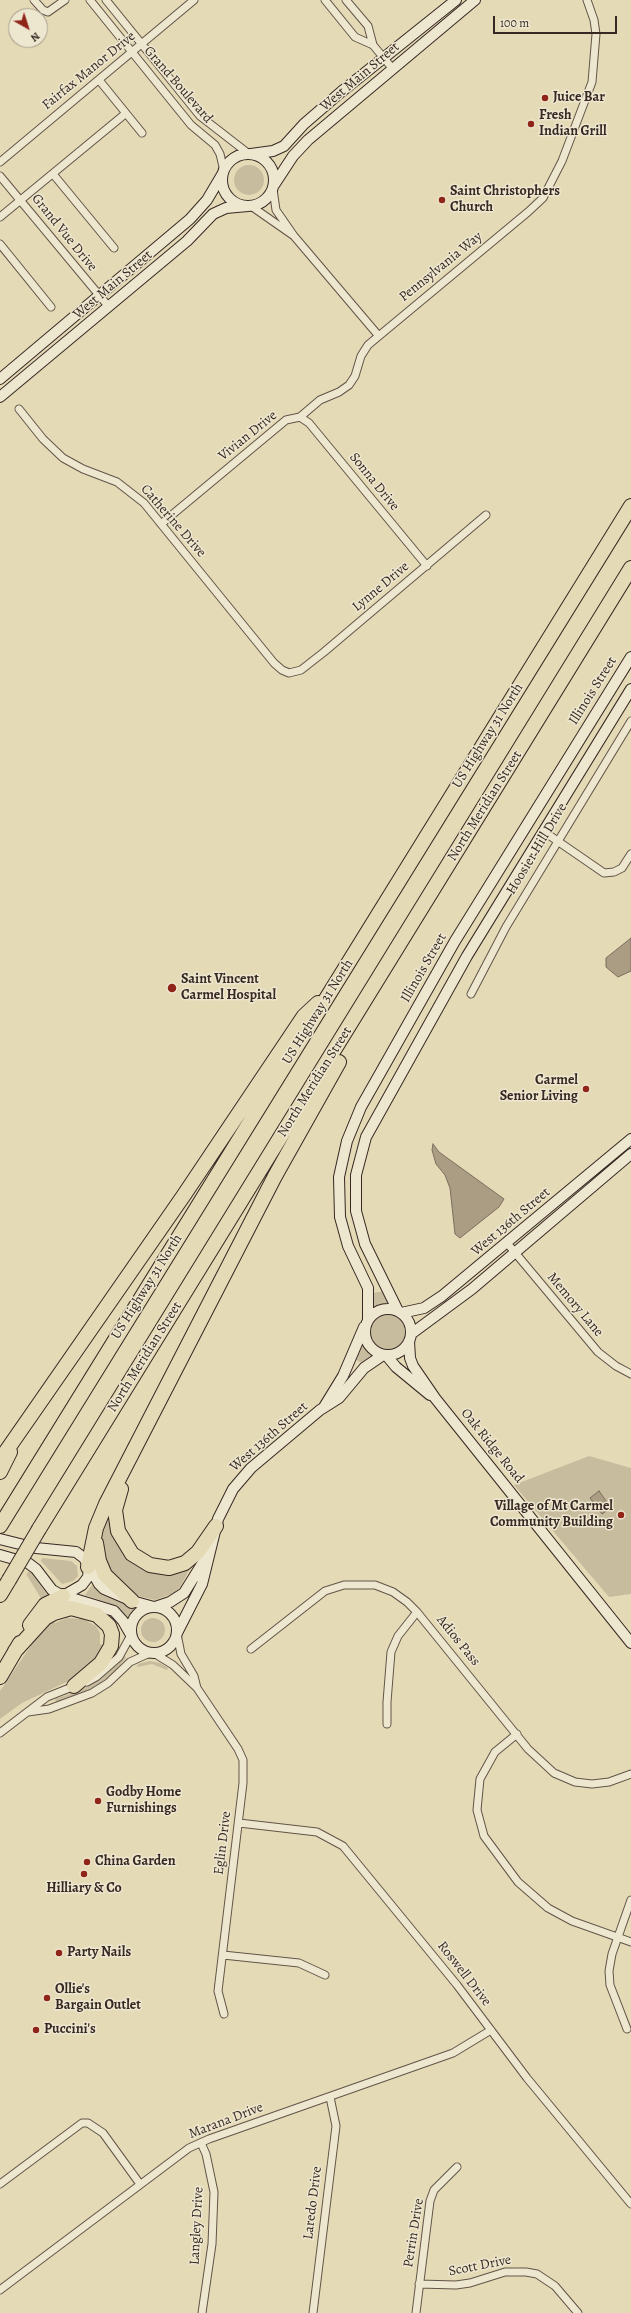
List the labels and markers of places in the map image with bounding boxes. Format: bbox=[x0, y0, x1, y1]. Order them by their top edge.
place label: Juice Bar bbox=[553, 90, 605, 106]
marker: Juice Bar bbox=[540, 93, 550, 103]
place label: Fresh Indian Grill bbox=[539, 108, 607, 140]
marker: Fresh Indian Grill bbox=[526, 119, 536, 129]
place label: Saint Christophers Church bbox=[450, 184, 560, 216]
marker: Saint Christophers Church bbox=[437, 195, 447, 205]
place label: Saint Vincent Carmel Hospital bbox=[181, 972, 276, 1004]
marker: Saint Vincent Carmel Hospital bbox=[166, 982, 178, 994]
place label: Carmel Senior Living bbox=[500, 1073, 578, 1106]
marker: Carmel Senior Living bbox=[581, 1084, 591, 1094]
place label: Village of Mt Carmel Community Building bbox=[490, 1499, 613, 1532]
marker: Village of Mt Carmel Community Building bbox=[616, 1510, 626, 1520]
place label: Godby Home Furnishings bbox=[106, 1785, 181, 1818]
marker: Godby Home Furnishings bbox=[93, 1796, 103, 1806]
place label: China Garden bbox=[95, 1854, 176, 1870]
marker: China Garden bbox=[82, 1857, 92, 1867]
marker: Hilliary & Co bbox=[79, 1869, 89, 1879]
place label: Hilliary & Co bbox=[46, 1881, 122, 1897]
place label: Party Nails bbox=[67, 1945, 131, 1961]
marker: Party Nails bbox=[54, 1948, 64, 1958]
place label: Ollie's Bargain Outlet bbox=[55, 1982, 141, 2014]
marker: Ollie's Bargain Outlet bbox=[42, 1993, 52, 2003]
place label: Puccini's bbox=[44, 2022, 96, 2038]
marker: Puccini's bbox=[31, 2025, 41, 2035]

